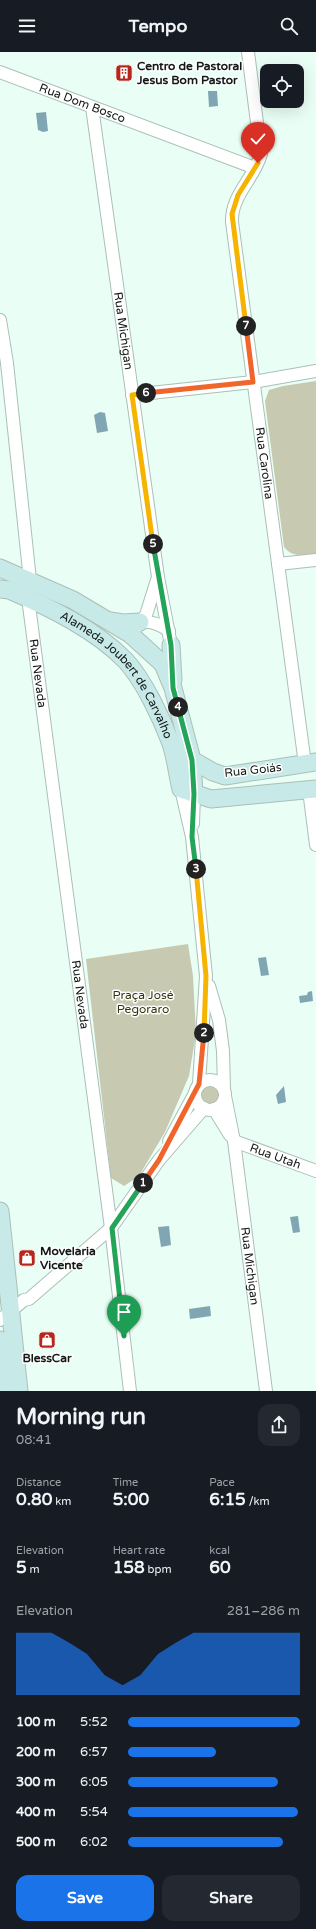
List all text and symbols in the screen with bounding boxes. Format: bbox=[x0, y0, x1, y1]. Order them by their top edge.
icon: menu bbox=[16, 15, 38, 37]
text: Tempo bbox=[129, 15, 187, 37]
icon: search bbox=[278, 15, 300, 37]
place label: Centro de Pastoral Jesus Bom Pastor bbox=[136, 59, 242, 87]
building icon: Centro de Pastoral Jesus Bom Pastor bbox=[114, 63, 134, 83]
map controls bbox=[260, 64, 304, 108]
button: locate bbox=[260, 64, 304, 108]
street label: Rua Dom Bosco bbox=[37, 80, 127, 126]
pin bbox=[241, 122, 275, 163]
icon: check bbox=[247, 128, 269, 150]
street label: Rua Michigan bbox=[111, 291, 136, 371]
pin: 7 bbox=[236, 316, 256, 336]
text: 7 bbox=[243, 319, 249, 332]
pin: 6 bbox=[136, 383, 156, 403]
text: 6 bbox=[143, 386, 149, 399]
street label: Rua Carolina bbox=[253, 426, 276, 500]
pin: 5 bbox=[143, 534, 163, 554]
text: 5 bbox=[150, 537, 156, 550]
street label: Alameda Joubert de Carvalho bbox=[58, 608, 175, 741]
street label: Rua Nevada bbox=[26, 638, 49, 709]
pin: 4 bbox=[168, 697, 188, 717]
text: 4 bbox=[175, 700, 181, 713]
street label: Rua Goiás bbox=[224, 760, 283, 780]
pin: 3 bbox=[186, 859, 206, 879]
text: 3 bbox=[193, 862, 199, 875]
street label: Rua Nevada bbox=[69, 959, 92, 1030]
park label: Praça José Pegoraro bbox=[112, 988, 174, 1016]
pin: 2 bbox=[194, 1023, 214, 1043]
text: 2 bbox=[201, 1026, 207, 1039]
street label: Rua Utah bbox=[248, 1140, 303, 1172]
pin: 1 bbox=[133, 1173, 153, 1193]
text: 1 bbox=[140, 1176, 146, 1189]
street label: Rua Michigan bbox=[238, 1226, 262, 1306]
place label: Movelaria Vicente bbox=[40, 1244, 96, 1272]
shop icon: Movelaria Vicente bbox=[17, 1248, 37, 1268]
pin bbox=[107, 1295, 141, 1336]
icon: arrive bbox=[113, 1301, 135, 1323]
shop icon: BlessCar bbox=[37, 1330, 57, 1350]
place label: BlessCar bbox=[22, 1351, 72, 1365]
text: Morning run bbox=[16, 1404, 146, 1430]
button: share bbox=[258, 1404, 300, 1446]
text: 08:41 bbox=[16, 1432, 52, 1448]
text: Distance bbox=[16, 1476, 61, 1489]
text: Time bbox=[113, 1476, 138, 1489]
text: Pace bbox=[209, 1476, 235, 1489]
text: 0.80 bbox=[16, 1489, 52, 1510]
text: 5:00 bbox=[113, 1489, 149, 1510]
text: 6:15 bbox=[209, 1489, 246, 1510]
text: km bbox=[52, 1495, 71, 1508]
text: /km bbox=[246, 1495, 270, 1508]
text: Elevation bbox=[16, 1544, 64, 1557]
text: Heart rate bbox=[113, 1544, 165, 1557]
text: kcal bbox=[209, 1544, 230, 1557]
text: 5 bbox=[16, 1557, 27, 1578]
text: 158 bbox=[113, 1557, 145, 1578]
text: 60 bbox=[209, 1557, 231, 1578]
text: m bbox=[27, 1563, 40, 1576]
text: bpm bbox=[145, 1563, 172, 1576]
text: Elevation bbox=[16, 1603, 73, 1619]
text: 281–286 m bbox=[227, 1603, 300, 1619]
text: 100 m bbox=[16, 1714, 56, 1730]
text: 5:52 bbox=[80, 1714, 108, 1730]
text: 200 m bbox=[16, 1744, 56, 1760]
text: 6:57 bbox=[80, 1744, 108, 1760]
text: 300 m bbox=[16, 1774, 56, 1790]
text: 6:05 bbox=[80, 1774, 108, 1790]
text: 400 m bbox=[16, 1804, 56, 1820]
text: 5:54 bbox=[80, 1804, 108, 1820]
text: 500 m bbox=[16, 1834, 56, 1850]
text: 6:02 bbox=[80, 1834, 108, 1850]
button: Save bbox=[16, 1875, 154, 1921]
button: Share bbox=[162, 1875, 300, 1921]

